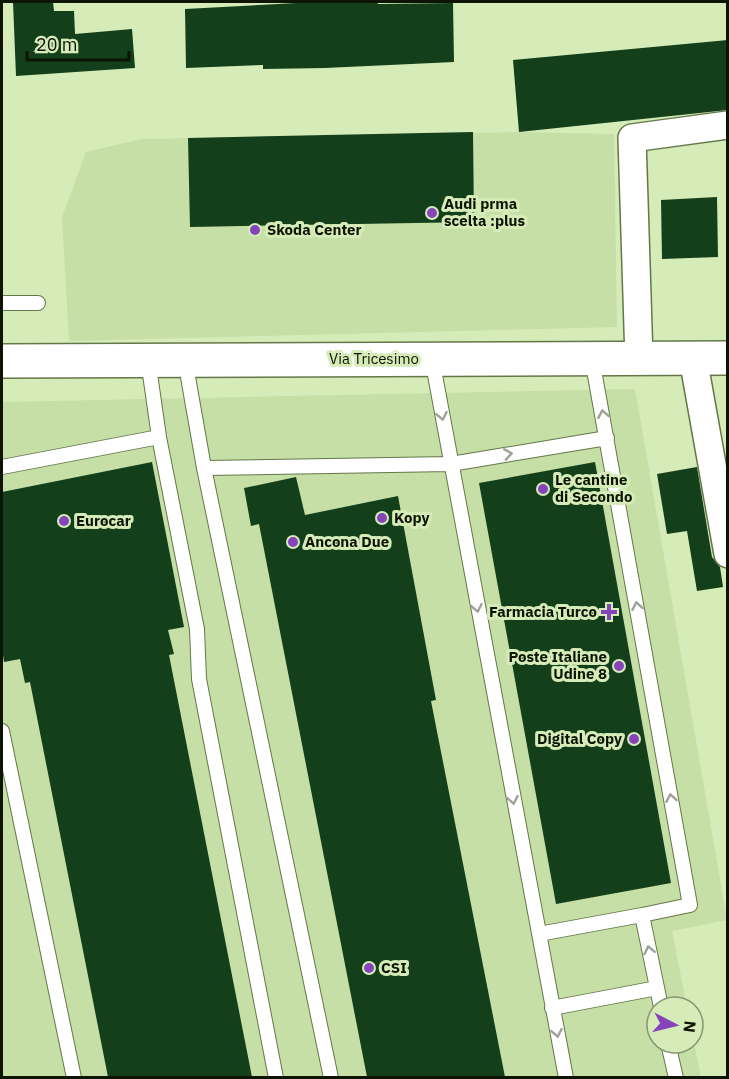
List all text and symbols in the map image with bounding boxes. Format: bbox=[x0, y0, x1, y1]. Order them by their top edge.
scale bar bbox=[27, 24, 129, 62]
text: 20 m bbox=[36, 33, 78, 56]
place label: Audi prma scelta :plus bbox=[444, 194, 526, 230]
marker: Audi prma scelta :plus bbox=[425, 206, 439, 220]
place label: Skoda Center bbox=[267, 220, 362, 239]
marker: Skoda Center bbox=[248, 223, 262, 237]
street label: Via Tricesimo bbox=[329, 349, 419, 368]
one-way arrow bbox=[597, 409, 610, 419]
one-way arrow bbox=[435, 411, 448, 421]
one-way arrow bbox=[504, 449, 513, 461]
place label: Le cantine di Secondo bbox=[555, 470, 632, 506]
marker: Le cantine di Secondo bbox=[536, 482, 550, 496]
place label: Kopy bbox=[394, 508, 430, 527]
place label: Eurocar bbox=[76, 511, 131, 530]
marker: Kopy bbox=[375, 511, 389, 525]
marker: Eurocar bbox=[57, 514, 71, 528]
place label: Ancona Due bbox=[305, 532, 389, 551]
marker: Ancona Due bbox=[286, 535, 300, 549]
one-way arrow bbox=[631, 601, 643, 610]
place label: Farmacia Turco bbox=[489, 602, 597, 621]
one-way arrow bbox=[471, 603, 483, 613]
marker: Farmacia Turco bbox=[602, 605, 616, 619]
place label: Poste Italiane Udine 8 bbox=[508, 647, 607, 683]
marker: Poste Italiane Udine 8 bbox=[612, 659, 626, 673]
place label: Digital Copy bbox=[537, 729, 622, 748]
marker: Digital Copy bbox=[627, 732, 641, 746]
one-way arrow bbox=[665, 793, 678, 803]
one-way arrow bbox=[506, 794, 519, 804]
one-way arrow bbox=[643, 945, 656, 955]
place label: CSI bbox=[381, 958, 407, 977]
marker: CSI bbox=[362, 961, 376, 975]
north arrow bbox=[645, 995, 705, 1055]
text: N bbox=[679, 1020, 701, 1034]
one-way arrow bbox=[550, 1027, 563, 1037]

